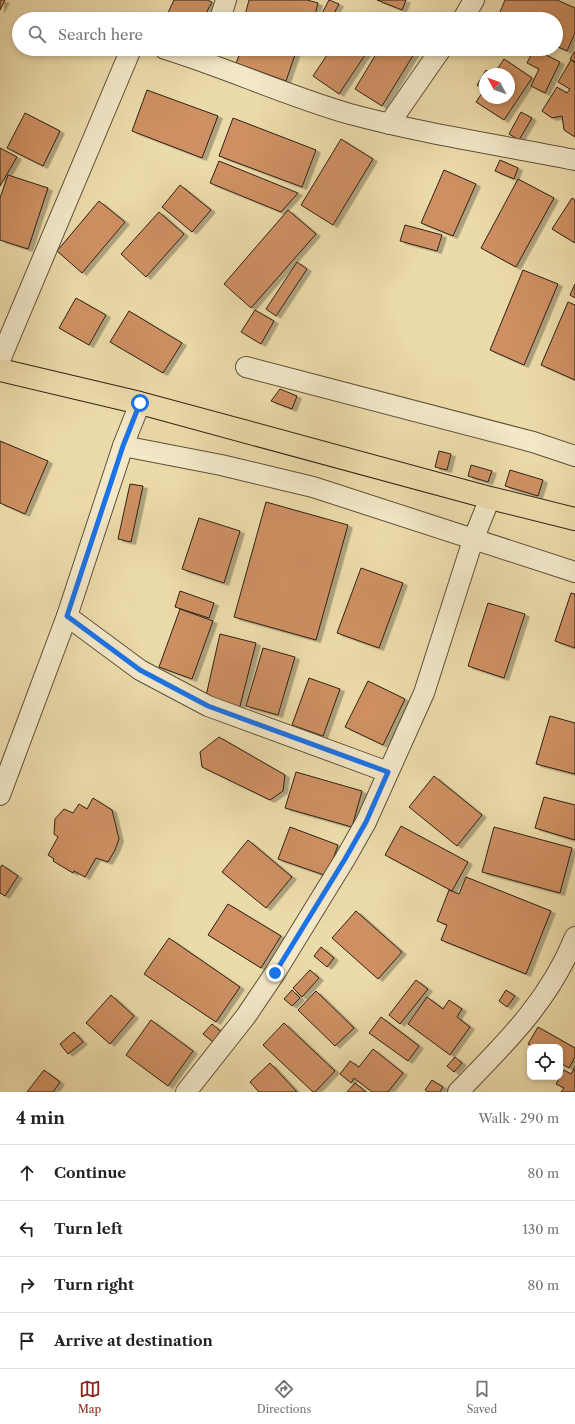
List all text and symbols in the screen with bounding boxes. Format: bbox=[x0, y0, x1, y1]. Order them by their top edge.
search box bbox=[12, 12, 563, 56]
icon: search bbox=[26, 23, 48, 45]
text: Search here bbox=[58, 25, 143, 44]
north arrow bbox=[479, 68, 515, 104]
route start bbox=[131, 394, 149, 412]
route end bbox=[266, 964, 284, 982]
map controls bbox=[527, 1044, 563, 1080]
button: locate bbox=[527, 1044, 563, 1080]
text: 4 min bbox=[16, 1108, 65, 1128]
text: Walk · 290 m bbox=[478, 1110, 559, 1126]
icon: ahead bbox=[16, 1162, 38, 1184]
text: Continue bbox=[54, 1163, 126, 1182]
text: 80 m bbox=[527, 1165, 559, 1181]
icon: left bbox=[16, 1218, 38, 1240]
text: Turn left bbox=[54, 1219, 123, 1238]
text: 130 m bbox=[523, 1221, 559, 1237]
icon: right bbox=[16, 1274, 38, 1296]
text: Turn right bbox=[54, 1275, 134, 1294]
text: 80 m bbox=[527, 1277, 559, 1293]
icon: arrive bbox=[16, 1330, 38, 1352]
text: Arrive at destination bbox=[54, 1331, 213, 1350]
tab: Map bbox=[78, 1378, 101, 1416]
tab: Directions bbox=[257, 1378, 311, 1416]
tab: Saved bbox=[467, 1378, 497, 1416]

